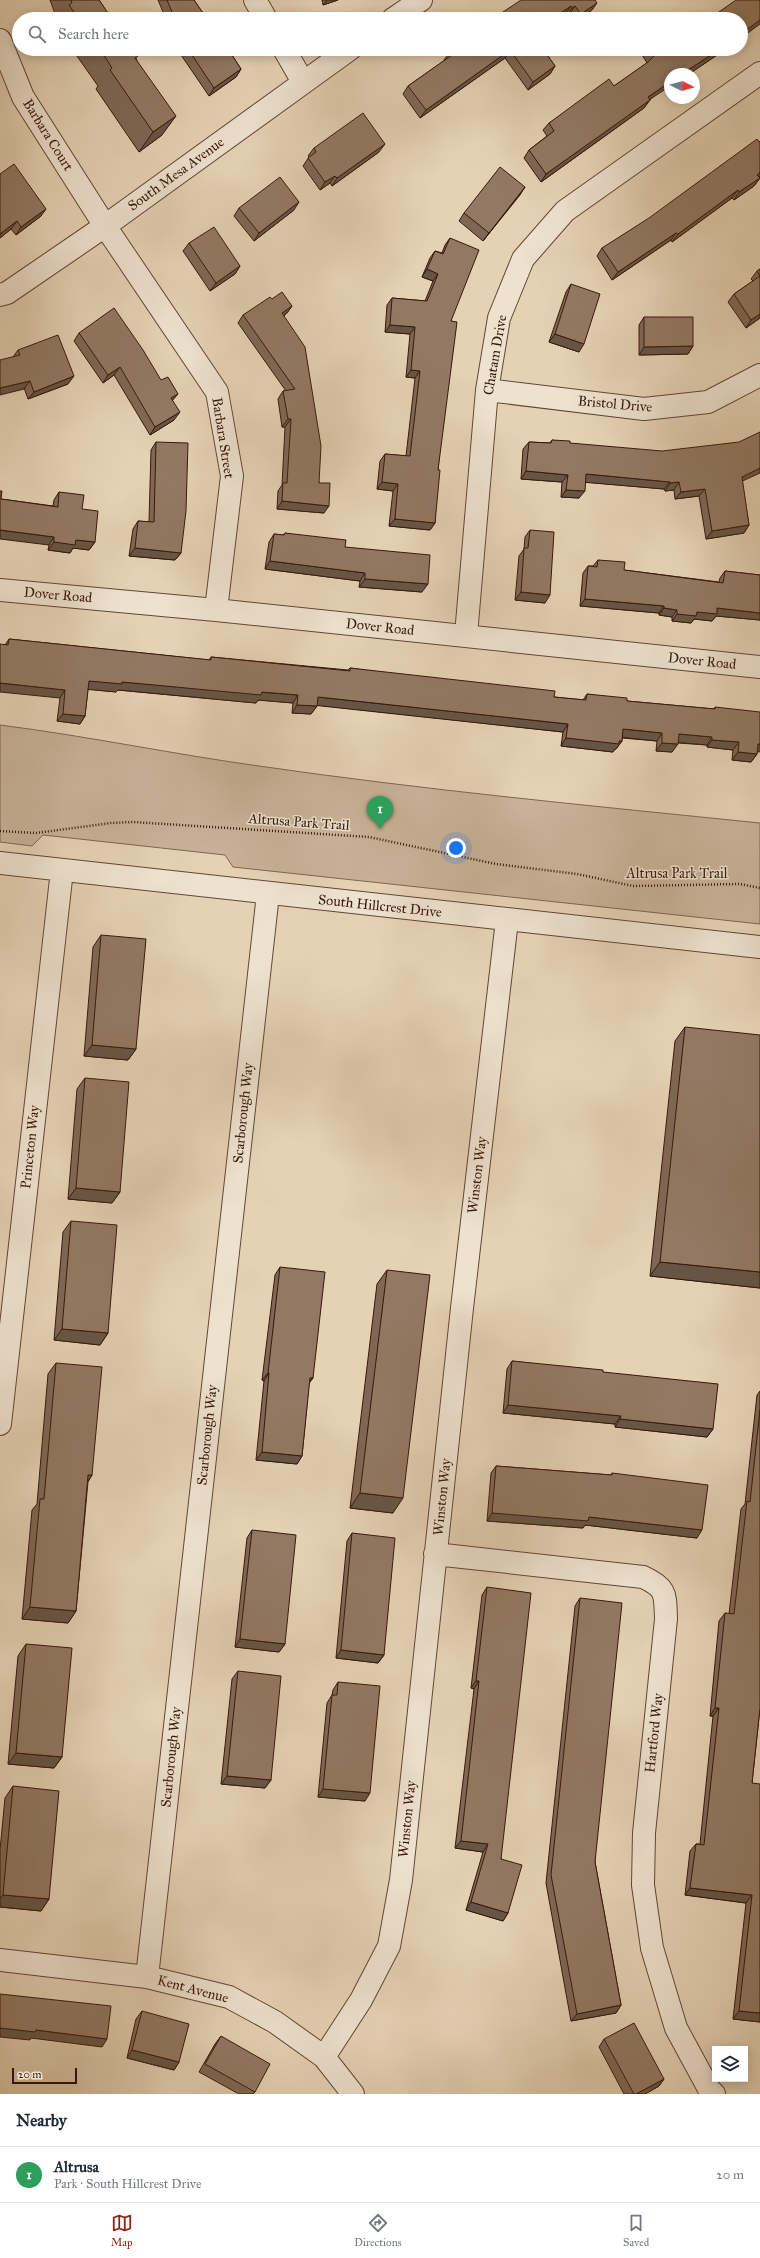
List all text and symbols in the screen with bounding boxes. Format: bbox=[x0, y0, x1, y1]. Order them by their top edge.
search box bbox=[12, 12, 748, 56]
icon: search bbox=[26, 23, 48, 45]
text: Search here bbox=[58, 25, 129, 43]
north arrow bbox=[664, 68, 700, 104]
street label: Barbara Court bbox=[19, 96, 77, 174]
street label: South Mesa Avenue bbox=[125, 133, 227, 215]
street label: Chatam Drive bbox=[480, 313, 510, 396]
street label: Bristol Drive bbox=[577, 392, 653, 416]
street label: Barbara Street bbox=[208, 396, 238, 480]
street label: Dover Road bbox=[23, 584, 93, 606]
street label: Dover Road bbox=[345, 615, 415, 639]
street label: Dover Road bbox=[667, 649, 737, 673]
pin: 1 bbox=[367, 796, 393, 829]
street label: Altrusa Park Trail bbox=[247, 810, 350, 834]
your location bbox=[446, 838, 466, 858]
street label: Altrusa Park Trail bbox=[625, 865, 728, 882]
street label: South Hillcrest Drive bbox=[317, 891, 443, 921]
street label: Scarborough Way bbox=[229, 1061, 257, 1164]
street label: Princeton Way bbox=[17, 1104, 43, 1190]
street label: Winston Way bbox=[464, 1135, 490, 1214]
street label: Scarborough Way bbox=[193, 1383, 221, 1486]
street label: Winston Way bbox=[429, 1457, 455, 1536]
street label: Hartford Way bbox=[641, 1692, 667, 1774]
street label: Scarborough Way bbox=[157, 1705, 185, 1808]
street label: Winston Way bbox=[394, 1779, 420, 1858]
street label: Kent Avenue bbox=[155, 1971, 231, 2007]
map controls bbox=[712, 2046, 748, 2082]
button: layers bbox=[712, 2046, 748, 2082]
scale bar bbox=[12, 2066, 77, 2085]
text: 20 m bbox=[18, 2068, 41, 2081]
text: Nearby bbox=[16, 2110, 67, 2131]
text: Altrusa bbox=[54, 2158, 99, 2176]
text: 1 bbox=[26, 2167, 32, 2183]
text: 20 m bbox=[716, 2167, 744, 2183]
text: Park · South Hillcrest Drive bbox=[54, 2176, 201, 2192]
tab: Map bbox=[111, 2212, 133, 2249]
tab: Directions bbox=[354, 2212, 402, 2249]
tab: Saved bbox=[623, 2212, 649, 2249]

